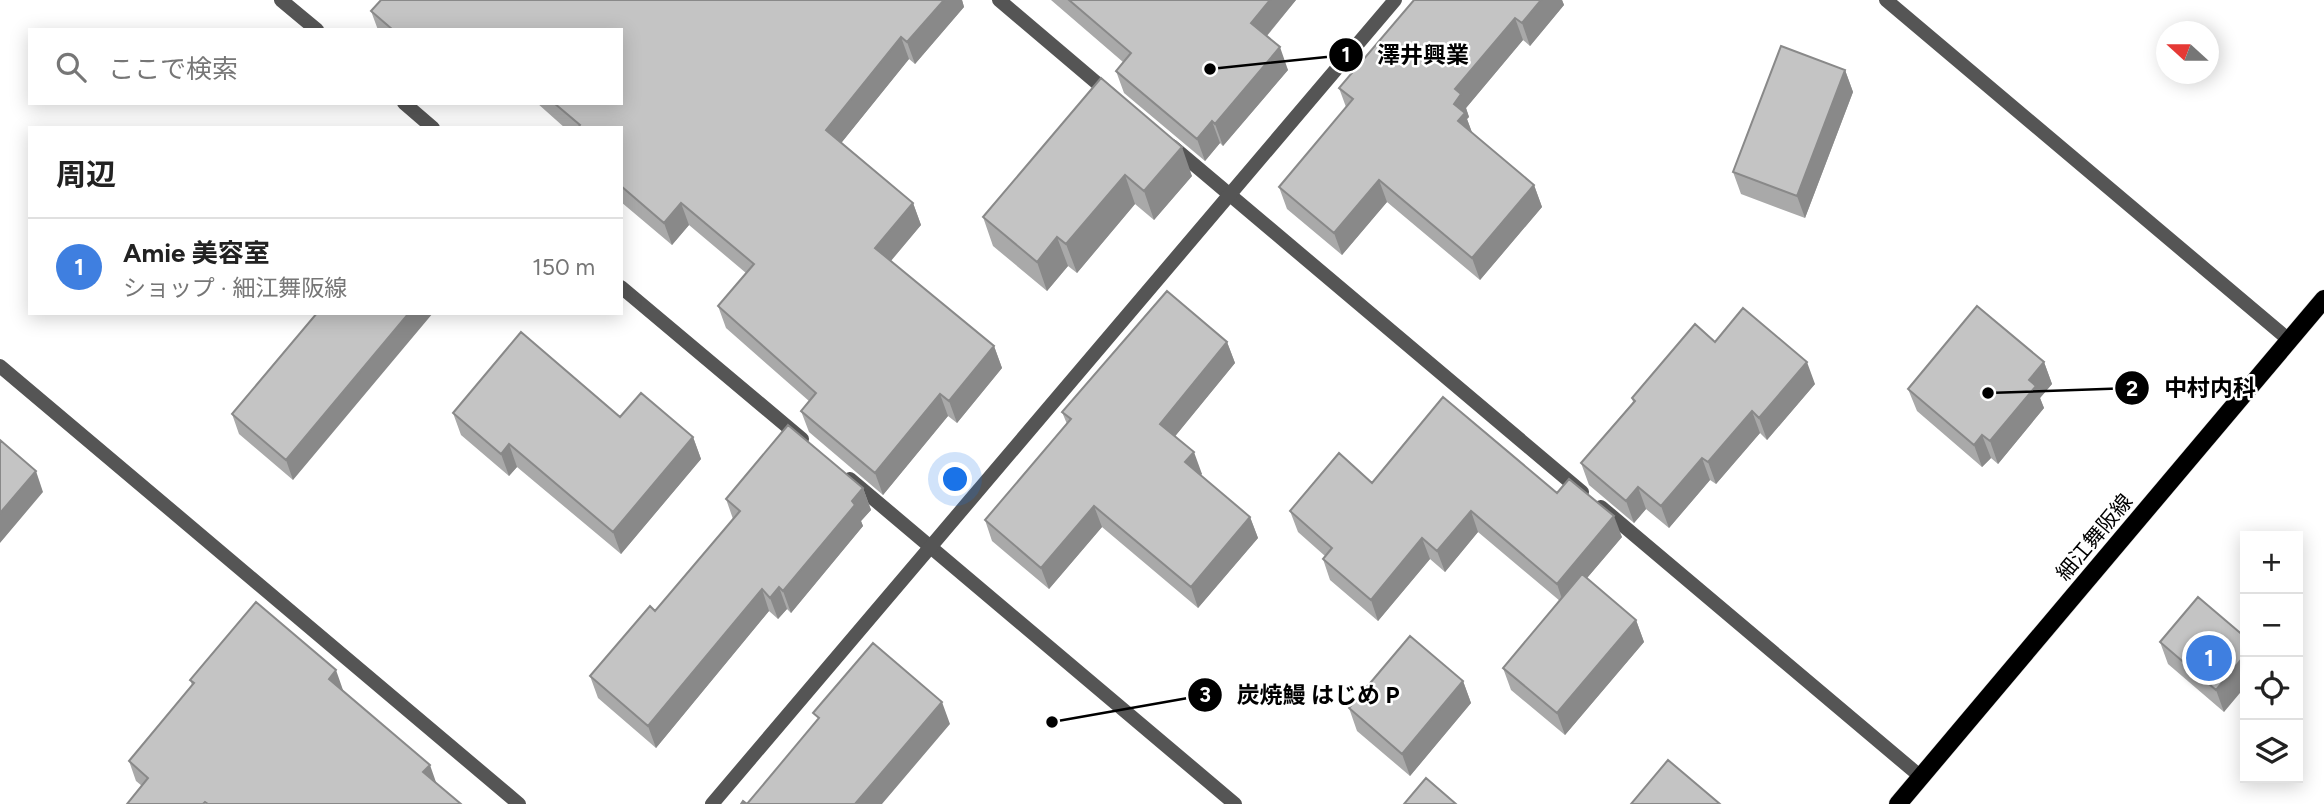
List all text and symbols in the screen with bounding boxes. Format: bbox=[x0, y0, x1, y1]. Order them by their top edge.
north arrow bbox=[2156, 21, 2219, 84]
search box bbox=[28, 28, 623, 105]
callout: 澤井興業 bbox=[1328, 33, 1483, 77]
text: 澤井興業 bbox=[1377, 41, 1469, 69]
text: 1 bbox=[1342, 42, 1350, 67]
icon: search bbox=[52, 48, 90, 86]
text: ここで検索 bbox=[108, 53, 238, 85]
text: 周辺 bbox=[56, 156, 116, 193]
text: Amie 美容室 bbox=[123, 237, 270, 269]
text: 1 bbox=[74, 253, 84, 281]
text: 150 m bbox=[532, 253, 595, 281]
text: ショップ · 細江舞阪線 bbox=[123, 274, 347, 302]
callout: 中村内科 bbox=[2115, 366, 2270, 410]
text: 中村内科 bbox=[2164, 374, 2256, 402]
text: 2 bbox=[2126, 376, 2138, 401]
your location bbox=[938, 462, 972, 496]
street label: 細江舞阪線 bbox=[2051, 489, 2137, 585]
map controls bbox=[2240, 531, 2303, 783]
button: + bbox=[2240, 531, 2303, 594]
button: − bbox=[2240, 594, 2303, 657]
pin: 1 bbox=[2186, 632, 2232, 684]
button: locate bbox=[2240, 657, 2303, 720]
callout: 炭焼鰻 はじめ P bbox=[1187, 673, 1413, 717]
text: 炭焼鰻 はじめ P bbox=[1237, 681, 1400, 709]
text: 3 bbox=[1199, 682, 1211, 707]
button: layers bbox=[2240, 720, 2303, 783]

